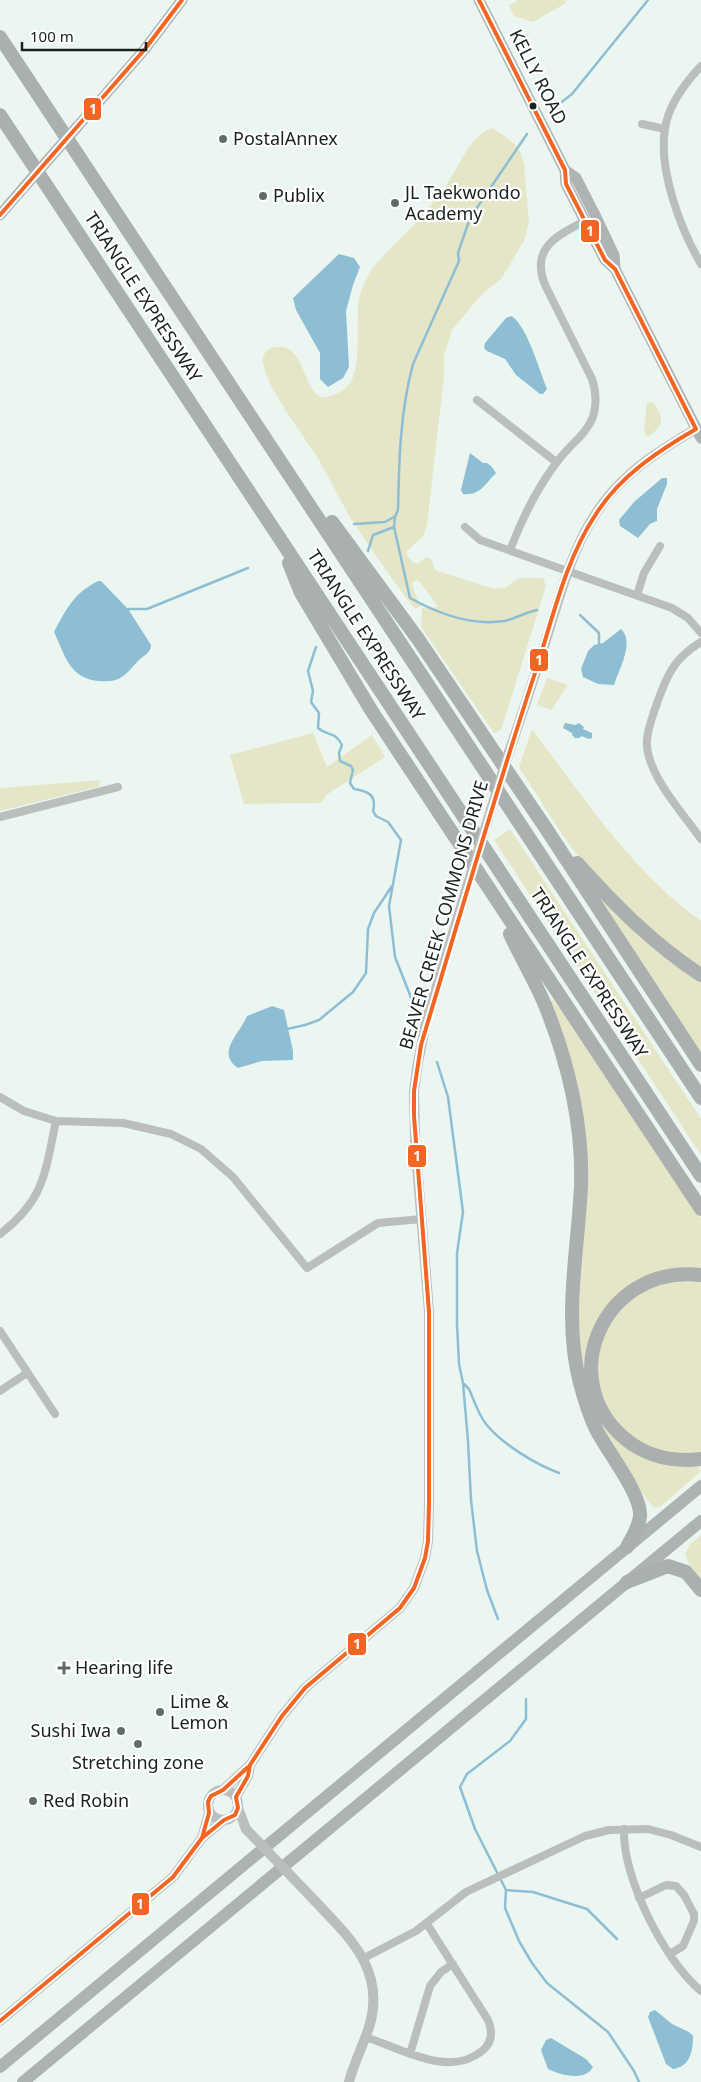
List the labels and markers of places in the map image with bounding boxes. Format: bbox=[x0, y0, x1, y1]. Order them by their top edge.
unlabelled marker bbox=[528, 101, 538, 111]
place label: PostalAnnex bbox=[233, 126, 338, 150]
marker: PostalAnnex bbox=[217, 133, 229, 145]
place label: JL Taekwondo Academy bbox=[403, 180, 521, 225]
place label: Publix bbox=[273, 183, 325, 207]
marker: Publix bbox=[257, 190, 269, 202]
marker: JL Taekwondo Academy bbox=[389, 197, 401, 209]
place label: Hearing life bbox=[75, 1655, 173, 1679]
marker: Hearing life bbox=[57, 1661, 71, 1675]
place label: Lime & Lemon bbox=[170, 1689, 230, 1734]
marker: Lime & Lemon bbox=[154, 1706, 166, 1718]
place label: Sushi Iwa bbox=[31, 1718, 111, 1742]
marker: Sushi Iwa bbox=[115, 1725, 127, 1737]
marker: Stretching zone bbox=[132, 1738, 144, 1750]
place label: Stretching zone bbox=[72, 1750, 204, 1774]
place label: Red Robin bbox=[43, 1788, 129, 1812]
marker: Red Robin bbox=[27, 1795, 39, 1807]

